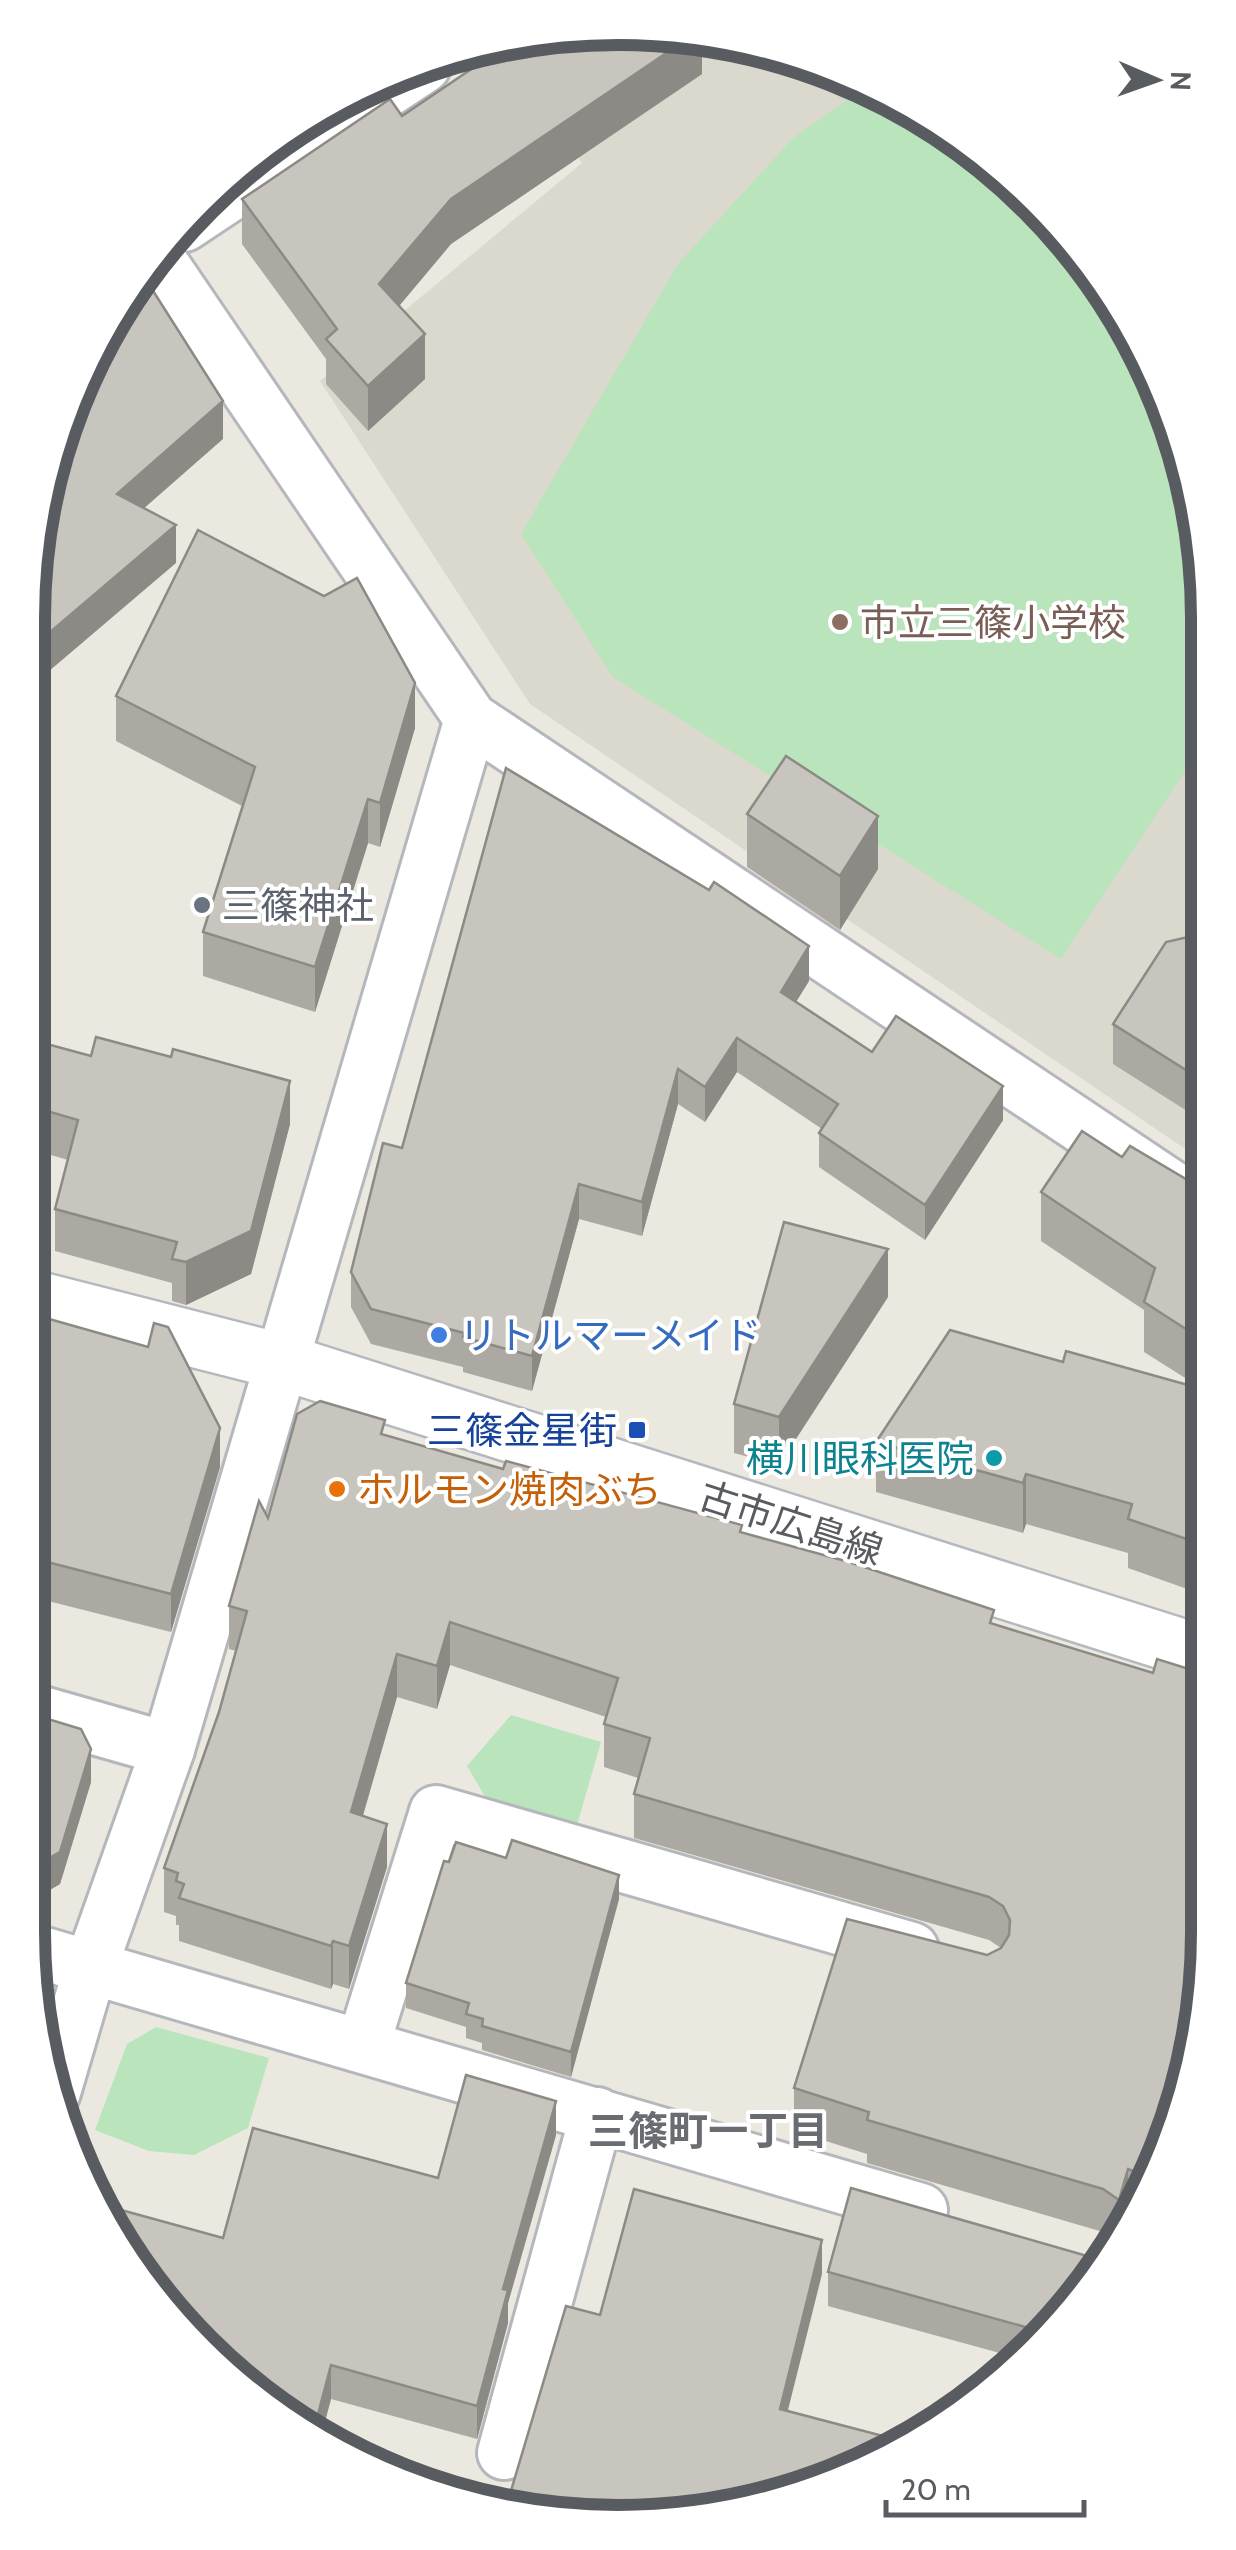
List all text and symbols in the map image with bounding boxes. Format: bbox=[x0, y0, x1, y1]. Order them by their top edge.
north arrow bbox=[1106, 30, 1206, 130]
text: N bbox=[1164, 70, 1198, 91]
place label: 市立三篠小学校 bbox=[860, 599, 1126, 646]
marker: 市立三篠小学校 bbox=[829, 611, 851, 633]
place label: 三篠神社 bbox=[222, 882, 374, 929]
marker: 三篠神社 bbox=[191, 894, 213, 916]
place label: リトルマーメイド bbox=[459, 1312, 761, 1359]
marker: リトルマーメイド bbox=[428, 1324, 450, 1346]
place label: 三篠金星街 bbox=[427, 1407, 617, 1454]
marker: 三篠金星街 bbox=[626, 1419, 648, 1441]
place label: 横川眼科医院 bbox=[746, 1435, 974, 1482]
marker: 横川眼科医院 bbox=[983, 1447, 1005, 1469]
place label: ホルモン焼肉ぶち bbox=[357, 1466, 661, 1513]
street label: 古市広島線 bbox=[693, 1471, 889, 1575]
marker: ホルモン焼肉ぶち bbox=[326, 1478, 348, 1500]
district label: 三篠町一丁目 bbox=[588, 2106, 828, 2155]
scale bar bbox=[886, 2455, 1084, 2517]
text: 20 m bbox=[901, 2471, 971, 2508]

